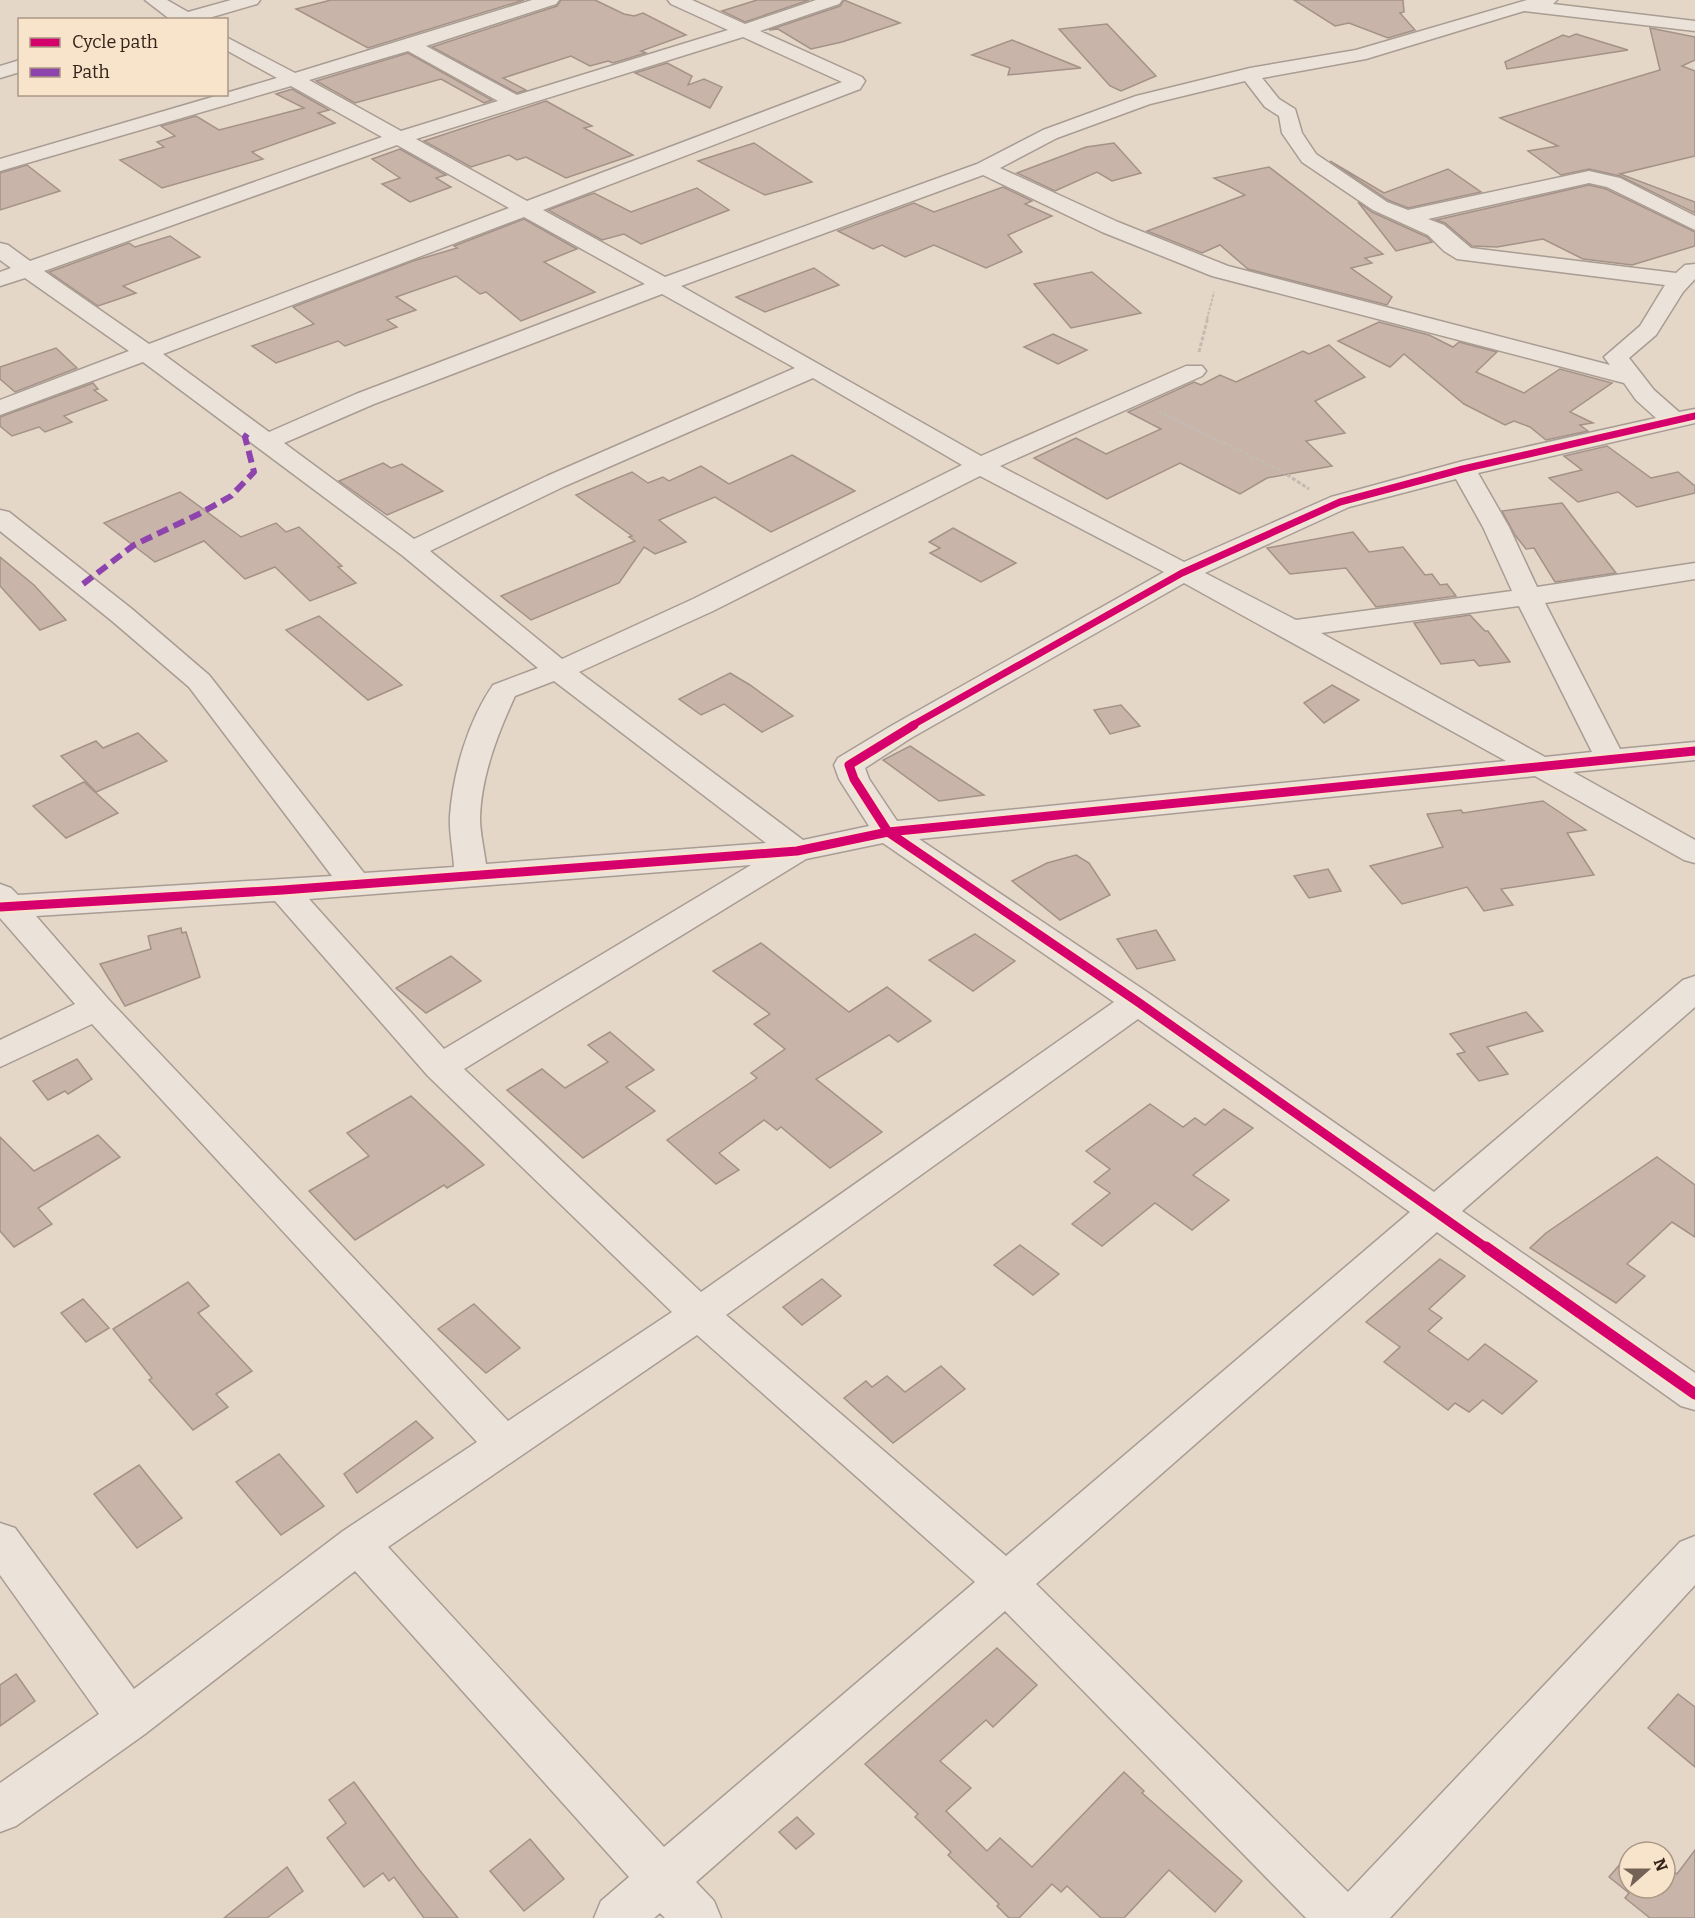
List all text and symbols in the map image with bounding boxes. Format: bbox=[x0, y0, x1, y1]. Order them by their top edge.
legend bbox=[18, 18, 228, 96]
text: Cycle path bbox=[72, 31, 158, 53]
text: Path bbox=[72, 61, 110, 83]
north arrow bbox=[1617, 1840, 1677, 1900]
text: N bbox=[1649, 1856, 1672, 1874]

